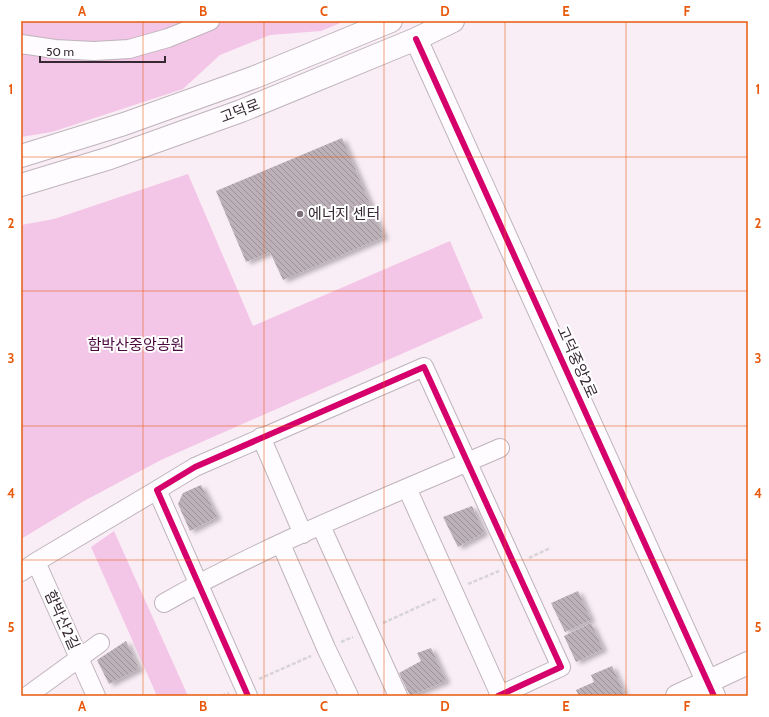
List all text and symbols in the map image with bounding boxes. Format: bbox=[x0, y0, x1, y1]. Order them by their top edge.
text: A bbox=[78, 3, 87, 19]
text: B bbox=[199, 3, 207, 19]
text: C bbox=[320, 3, 328, 19]
text: D bbox=[440, 3, 450, 19]
text: E bbox=[562, 3, 570, 19]
text: F bbox=[684, 3, 691, 19]
scale bar bbox=[40, 38, 165, 64]
text: 50 m bbox=[46, 44, 74, 59]
text: 1 bbox=[9, 81, 13, 97]
text: 1 bbox=[756, 81, 760, 97]
street label: 고덕로 bbox=[217, 95, 263, 127]
place label: 에너지 센터 bbox=[308, 205, 380, 223]
marker: 에너지 센터 bbox=[295, 209, 305, 219]
text: 2 bbox=[8, 215, 15, 231]
text: 2 bbox=[755, 215, 762, 231]
street label: 고덕중앙2로 bbox=[553, 323, 601, 401]
park label: 함박산중앙공원 bbox=[88, 336, 184, 354]
text: 3 bbox=[7, 350, 15, 366]
text: 3 bbox=[754, 350, 762, 366]
text: 4 bbox=[7, 485, 15, 501]
text: 4 bbox=[754, 485, 762, 501]
street label: 함박산2길 bbox=[41, 588, 83, 652]
text: 5 bbox=[8, 619, 15, 635]
text: 5 bbox=[755, 619, 762, 635]
text: A bbox=[78, 698, 87, 714]
text: B bbox=[199, 698, 207, 714]
text: C bbox=[320, 698, 328, 714]
text: D bbox=[440, 698, 450, 714]
text: E bbox=[562, 698, 570, 714]
text: F bbox=[684, 698, 691, 714]

